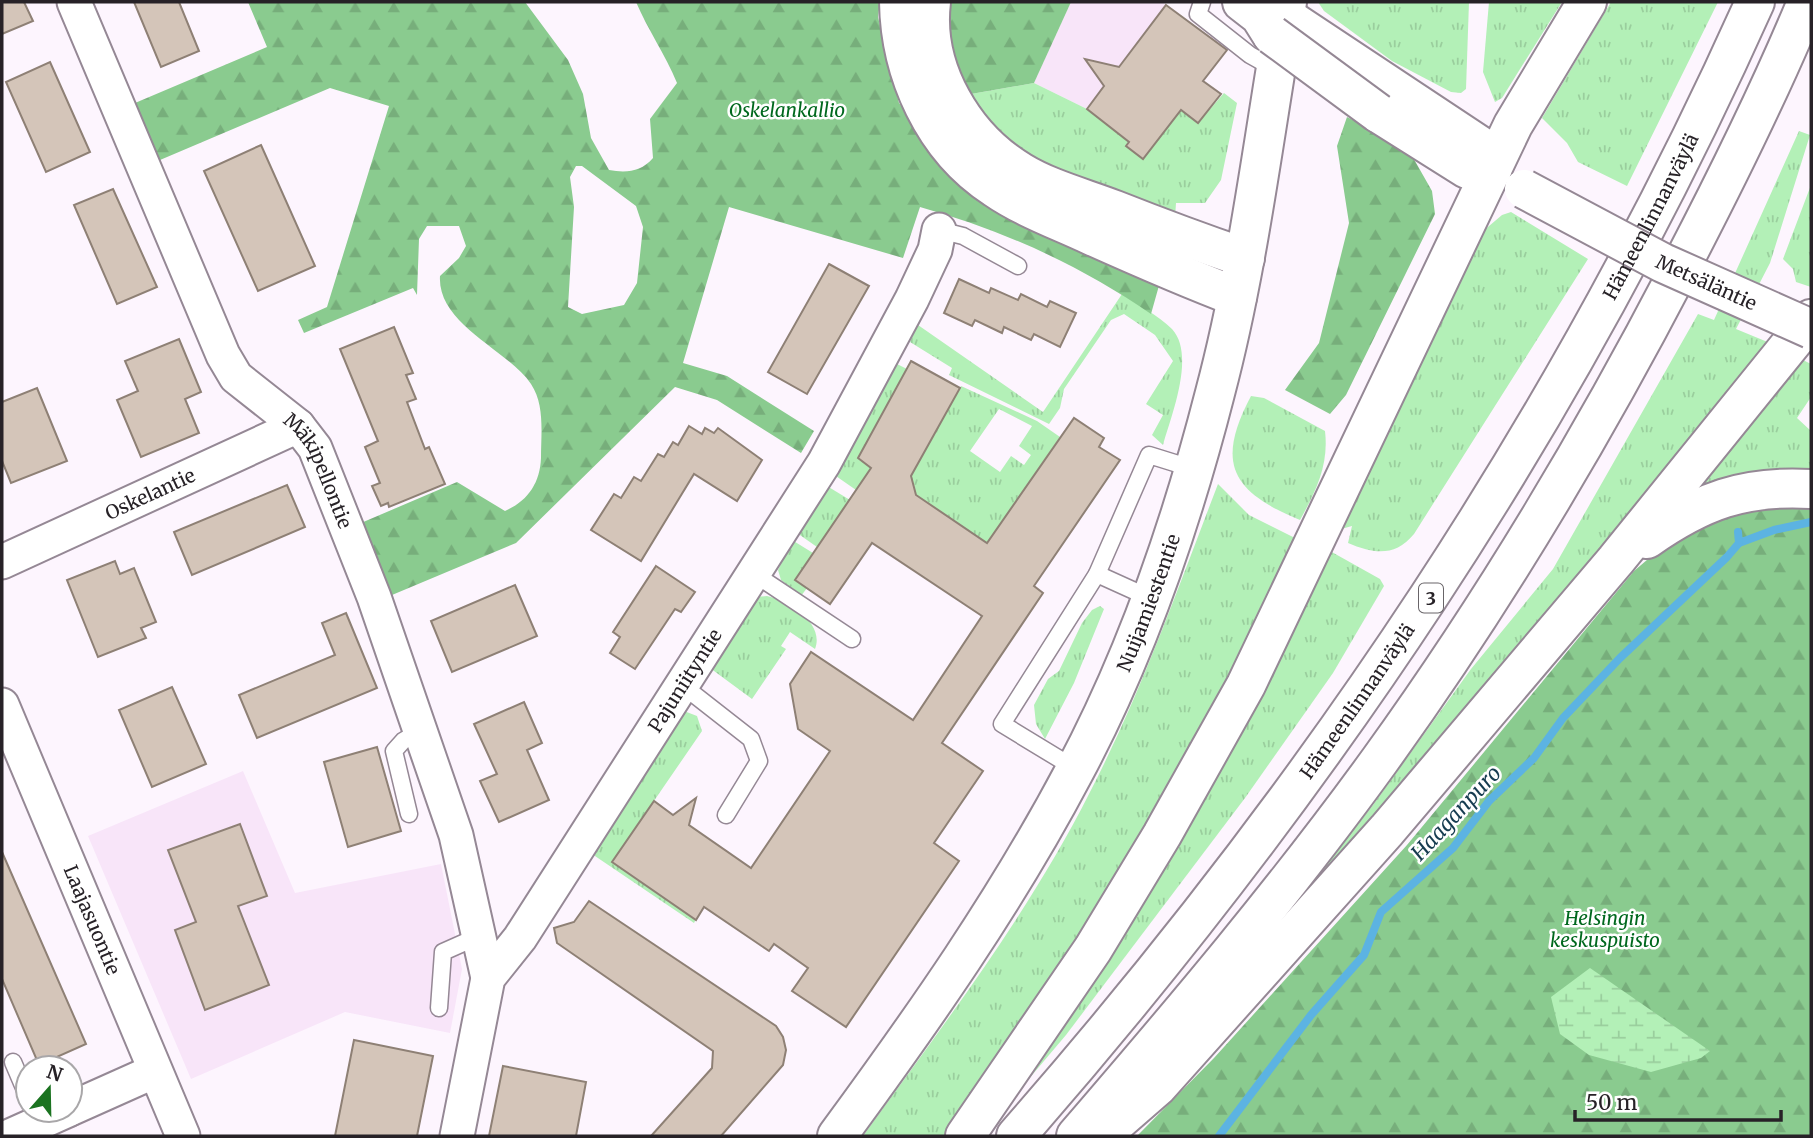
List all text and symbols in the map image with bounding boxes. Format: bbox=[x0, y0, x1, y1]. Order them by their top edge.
park label: Oskelankallio bbox=[729, 98, 845, 122]
street label: Hämeenlinnanväylä bbox=[1598, 130, 1703, 304]
street label: Metsäläntie bbox=[1652, 249, 1761, 315]
street label: Mäkipellontie bbox=[279, 407, 358, 532]
street label: Oskelantie bbox=[101, 463, 199, 525]
street label: Nuijamiestentie bbox=[1112, 531, 1185, 675]
road number: 3 bbox=[1419, 584, 1443, 612]
street label: Hämeenlinnanväylä bbox=[1295, 619, 1420, 783]
street label: Pajuniityntie bbox=[643, 624, 727, 737]
water label: Haaganpuro bbox=[1405, 760, 1507, 867]
street label: Laajasuontie bbox=[59, 861, 126, 978]
park label: Helsingin keskuspuisto bbox=[1550, 906, 1660, 952]
north arrow bbox=[14, 1054, 84, 1124]
text: N bbox=[44, 1059, 66, 1087]
scale bar bbox=[1575, 1078, 1782, 1122]
text: 50 m bbox=[1586, 1089, 1637, 1116]

